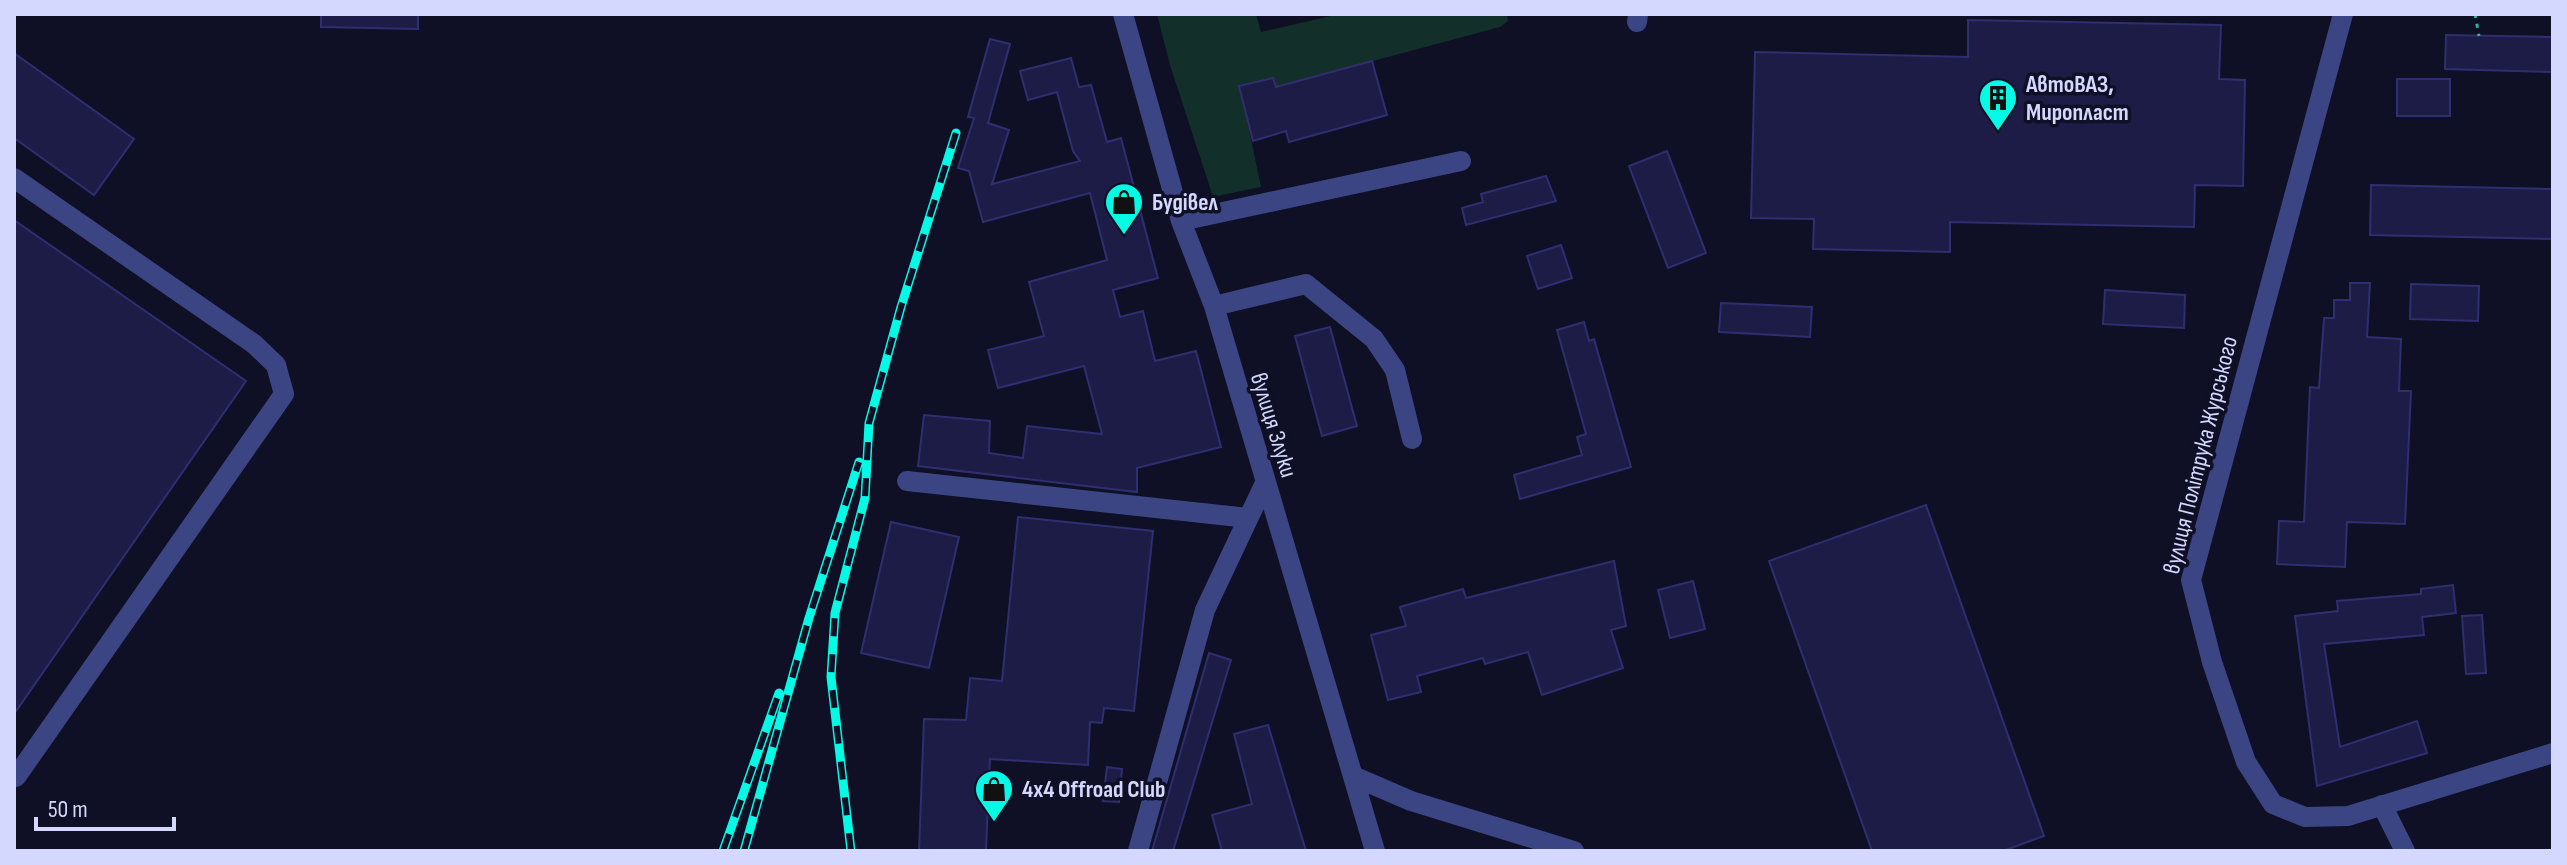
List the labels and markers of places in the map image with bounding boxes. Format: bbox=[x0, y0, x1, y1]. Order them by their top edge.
place label: АвтоВАЗ, Миропласт bbox=[2025, 70, 2129, 127]
building icon: АвтоВАЗ, Миропласт bbox=[1977, 77, 2019, 132]
shop icon: Будівел bbox=[1103, 181, 1145, 236]
place label: Будівел bbox=[1152, 188, 1218, 217]
shop icon: 4x4 Offroad Club bbox=[973, 768, 1015, 823]
place label: 4x4 Offroad Club bbox=[1022, 775, 1165, 804]

